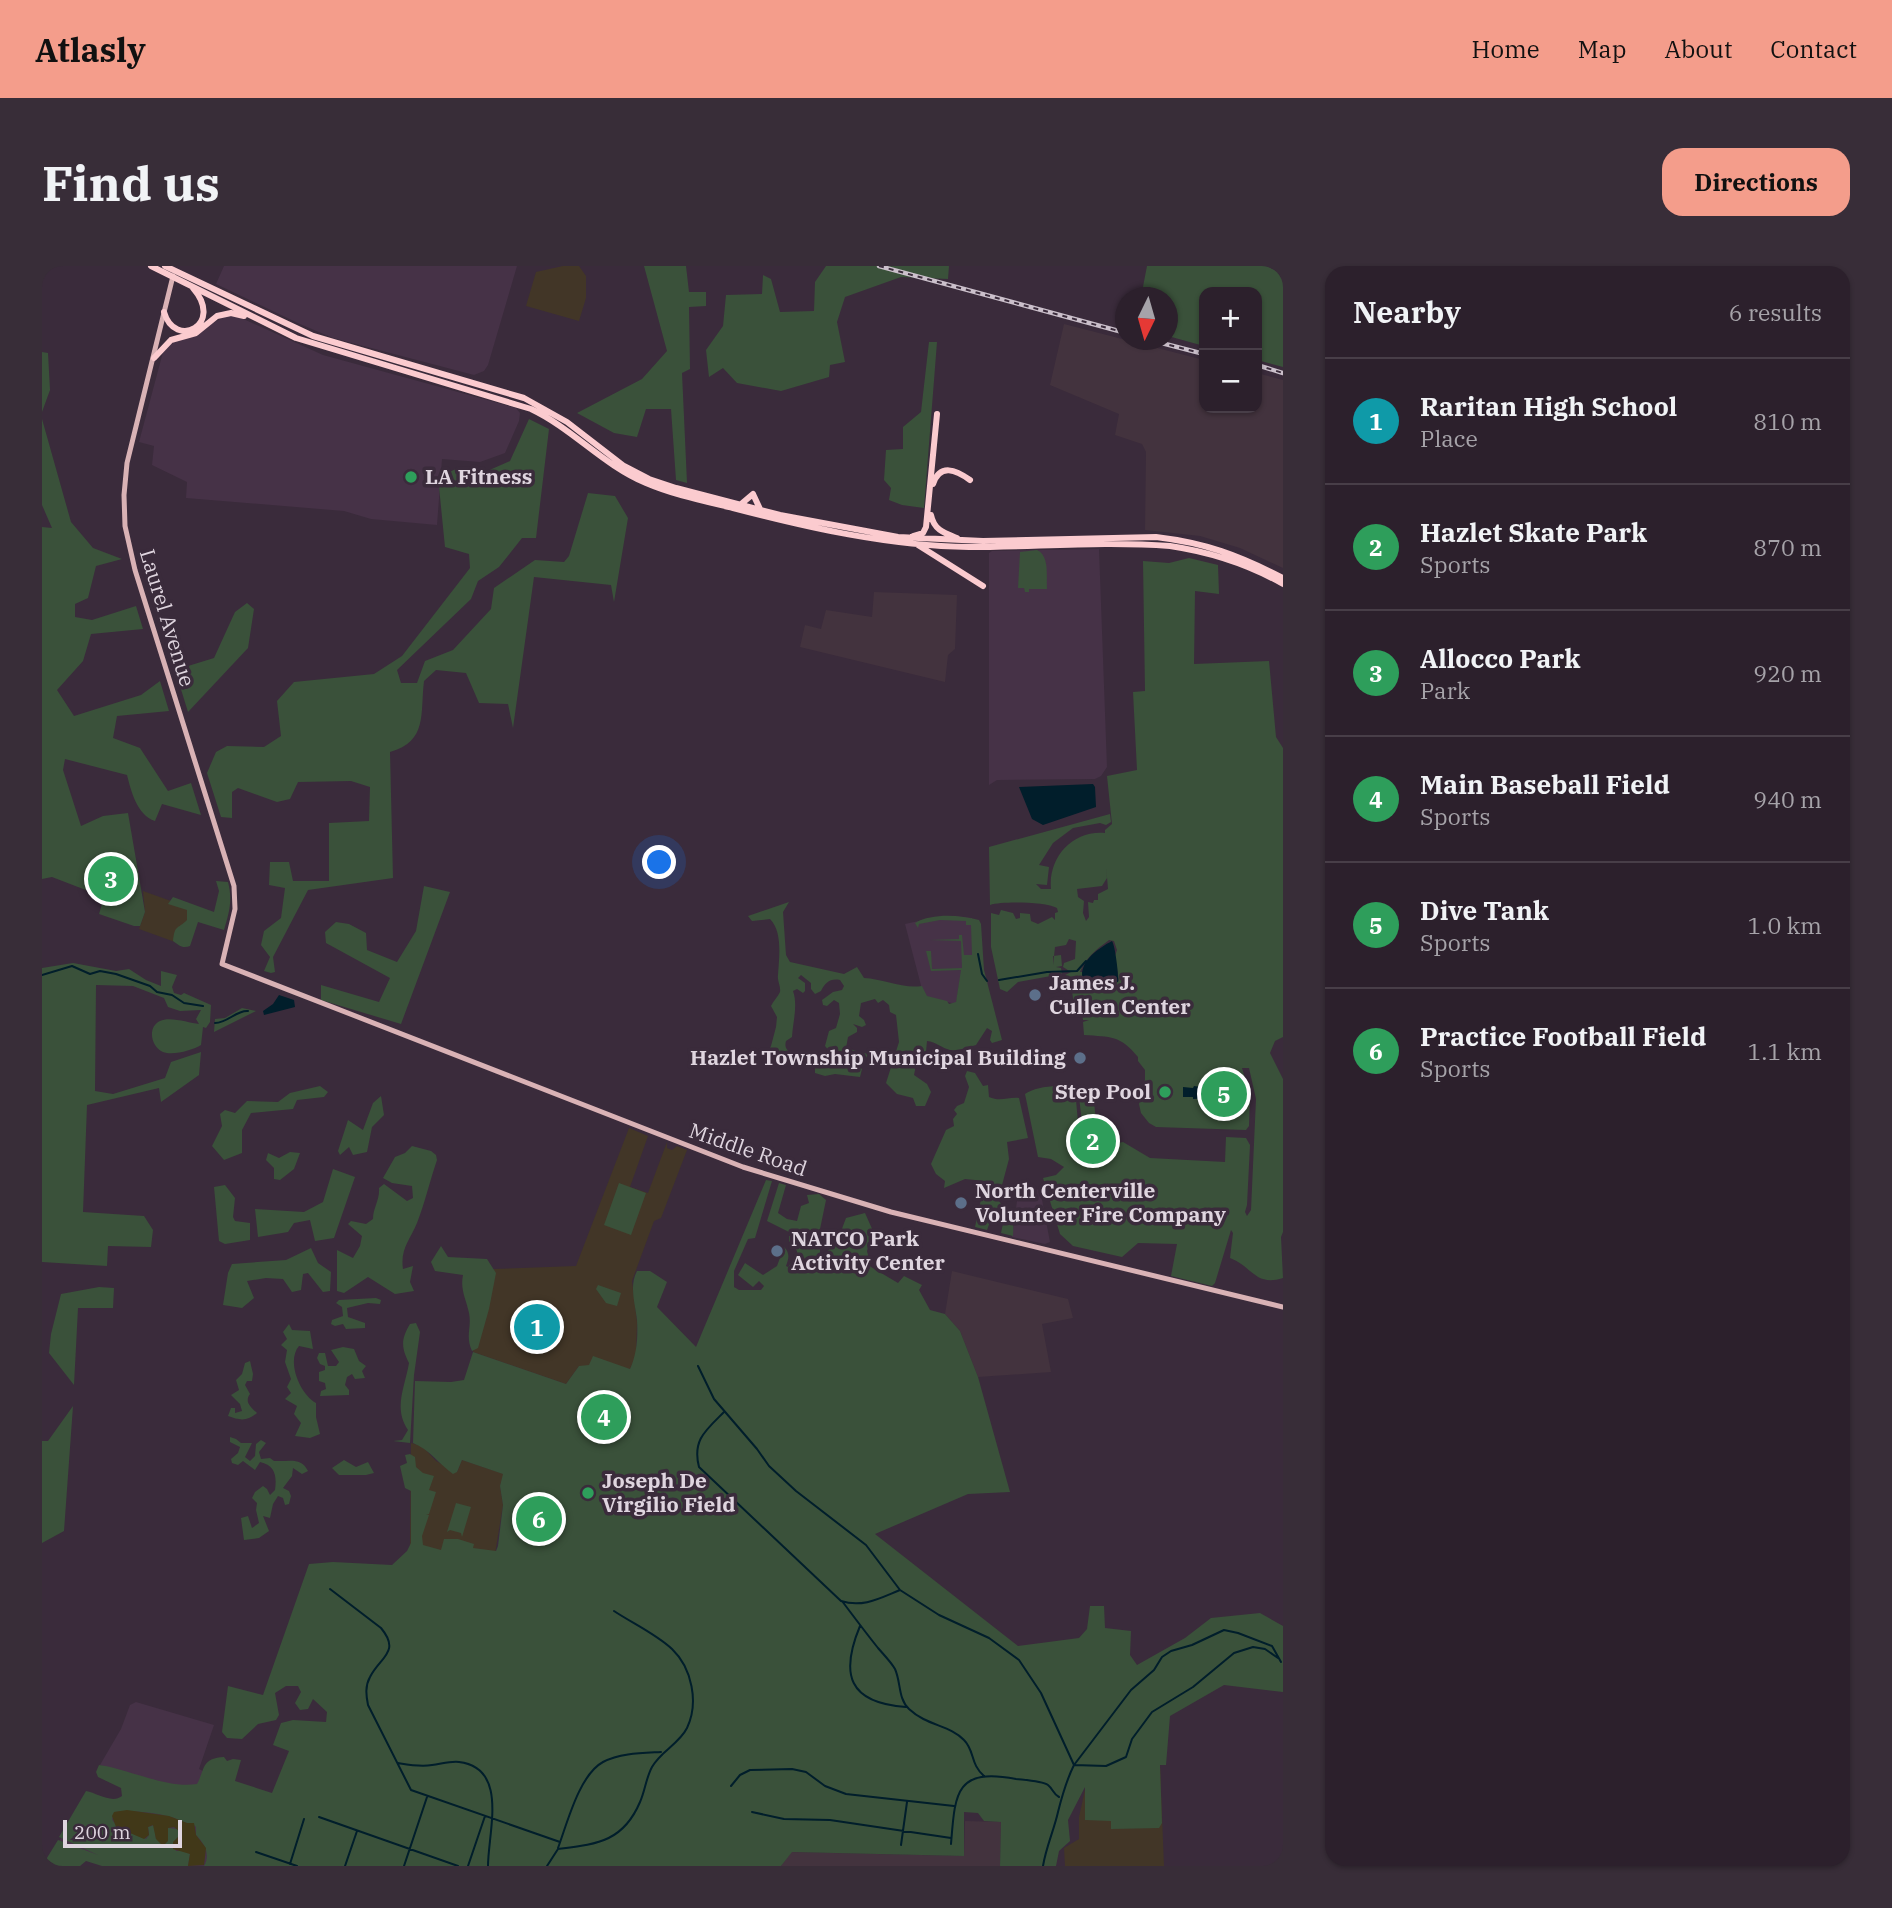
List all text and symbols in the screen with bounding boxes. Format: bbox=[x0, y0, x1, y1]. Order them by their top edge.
text: Atlasly bbox=[35, 28, 146, 71]
text: Home bbox=[1472, 33, 1540, 65]
text: Map bbox=[1578, 33, 1626, 65]
text: About bbox=[1664, 33, 1732, 65]
text: Contact bbox=[1770, 33, 1857, 65]
button: Directions bbox=[1662, 148, 1850, 216]
text: Find us bbox=[42, 151, 220, 214]
north arrow bbox=[1115, 287, 1178, 350]
map controls bbox=[1199, 287, 1262, 413]
button: + bbox=[1199, 287, 1262, 350]
text: Nearby bbox=[1353, 292, 1461, 331]
text: 6 results bbox=[1729, 297, 1822, 327]
button: − bbox=[1199, 350, 1262, 413]
text: Raritan High School bbox=[1420, 389, 1677, 423]
text: 1 bbox=[1369, 406, 1383, 436]
text: 810 m bbox=[1753, 406, 1822, 436]
text: Place bbox=[1420, 423, 1478, 453]
place label: LA Fitness bbox=[425, 462, 532, 490]
marker: LA Fitness bbox=[403, 469, 419, 485]
text: Hazlet Skate Park bbox=[1420, 515, 1647, 549]
text: 2 bbox=[1369, 532, 1383, 562]
text: 870 m bbox=[1753, 532, 1822, 562]
street label: Laurel Avenue bbox=[134, 546, 202, 690]
text: Sports bbox=[1420, 549, 1490, 579]
text: Allocco Park bbox=[1420, 641, 1580, 675]
text: 3 bbox=[1369, 658, 1383, 688]
text: 920 m bbox=[1753, 658, 1822, 688]
text: Park bbox=[1420, 675, 1470, 705]
text: Main Baseball Field bbox=[1420, 767, 1670, 801]
text: 4 bbox=[1369, 784, 1383, 814]
text: 940 m bbox=[1753, 784, 1822, 814]
text: Sports bbox=[1420, 801, 1490, 831]
your location bbox=[642, 845, 676, 879]
pin: 3 bbox=[88, 853, 134, 905]
text: Dive Tank bbox=[1420, 893, 1549, 927]
text: 5 bbox=[1369, 910, 1383, 940]
text: 1.0 km bbox=[1748, 910, 1822, 940]
text: Sports bbox=[1420, 927, 1490, 957]
place label: James J. Cullen Center bbox=[1049, 968, 1191, 1020]
marker: James J. Cullen Center bbox=[1027, 987, 1043, 1003]
text: Practice Football Field bbox=[1420, 1019, 1706, 1053]
text: 6 bbox=[1369, 1036, 1383, 1066]
text: 1.1 km bbox=[1748, 1036, 1822, 1066]
place label: Hazlet Township Municipal Building bbox=[690, 1043, 1067, 1071]
marker: Hazlet Township Municipal Building bbox=[1072, 1050, 1088, 1066]
text: Sports bbox=[1420, 1053, 1490, 1083]
pin: 5 bbox=[1201, 1068, 1247, 1120]
place label: Step Pool bbox=[1055, 1077, 1151, 1105]
marker: Step Pool bbox=[1157, 1084, 1173, 1100]
pin: 2 bbox=[1070, 1115, 1116, 1167]
street label: Middle Road bbox=[686, 1116, 811, 1182]
place label: North Centerville Volunteer Fire Company bbox=[975, 1176, 1226, 1228]
marker: North Centerville Volunteer Fire Company bbox=[953, 1195, 969, 1211]
place label: NATCO Park Activity Center bbox=[791, 1224, 946, 1276]
marker: NATCO Park Activity Center bbox=[769, 1243, 785, 1259]
pin: 1 bbox=[514, 1301, 560, 1353]
pin: 4 bbox=[581, 1391, 627, 1443]
place label: Joseph De Virgilio Field bbox=[602, 1466, 736, 1518]
marker: Joseph De Virgilio Field bbox=[580, 1485, 596, 1501]
pin: 6 bbox=[516, 1493, 562, 1545]
scale bar bbox=[63, 1817, 182, 1849]
text: 200 m bbox=[74, 1820, 131, 1844]

